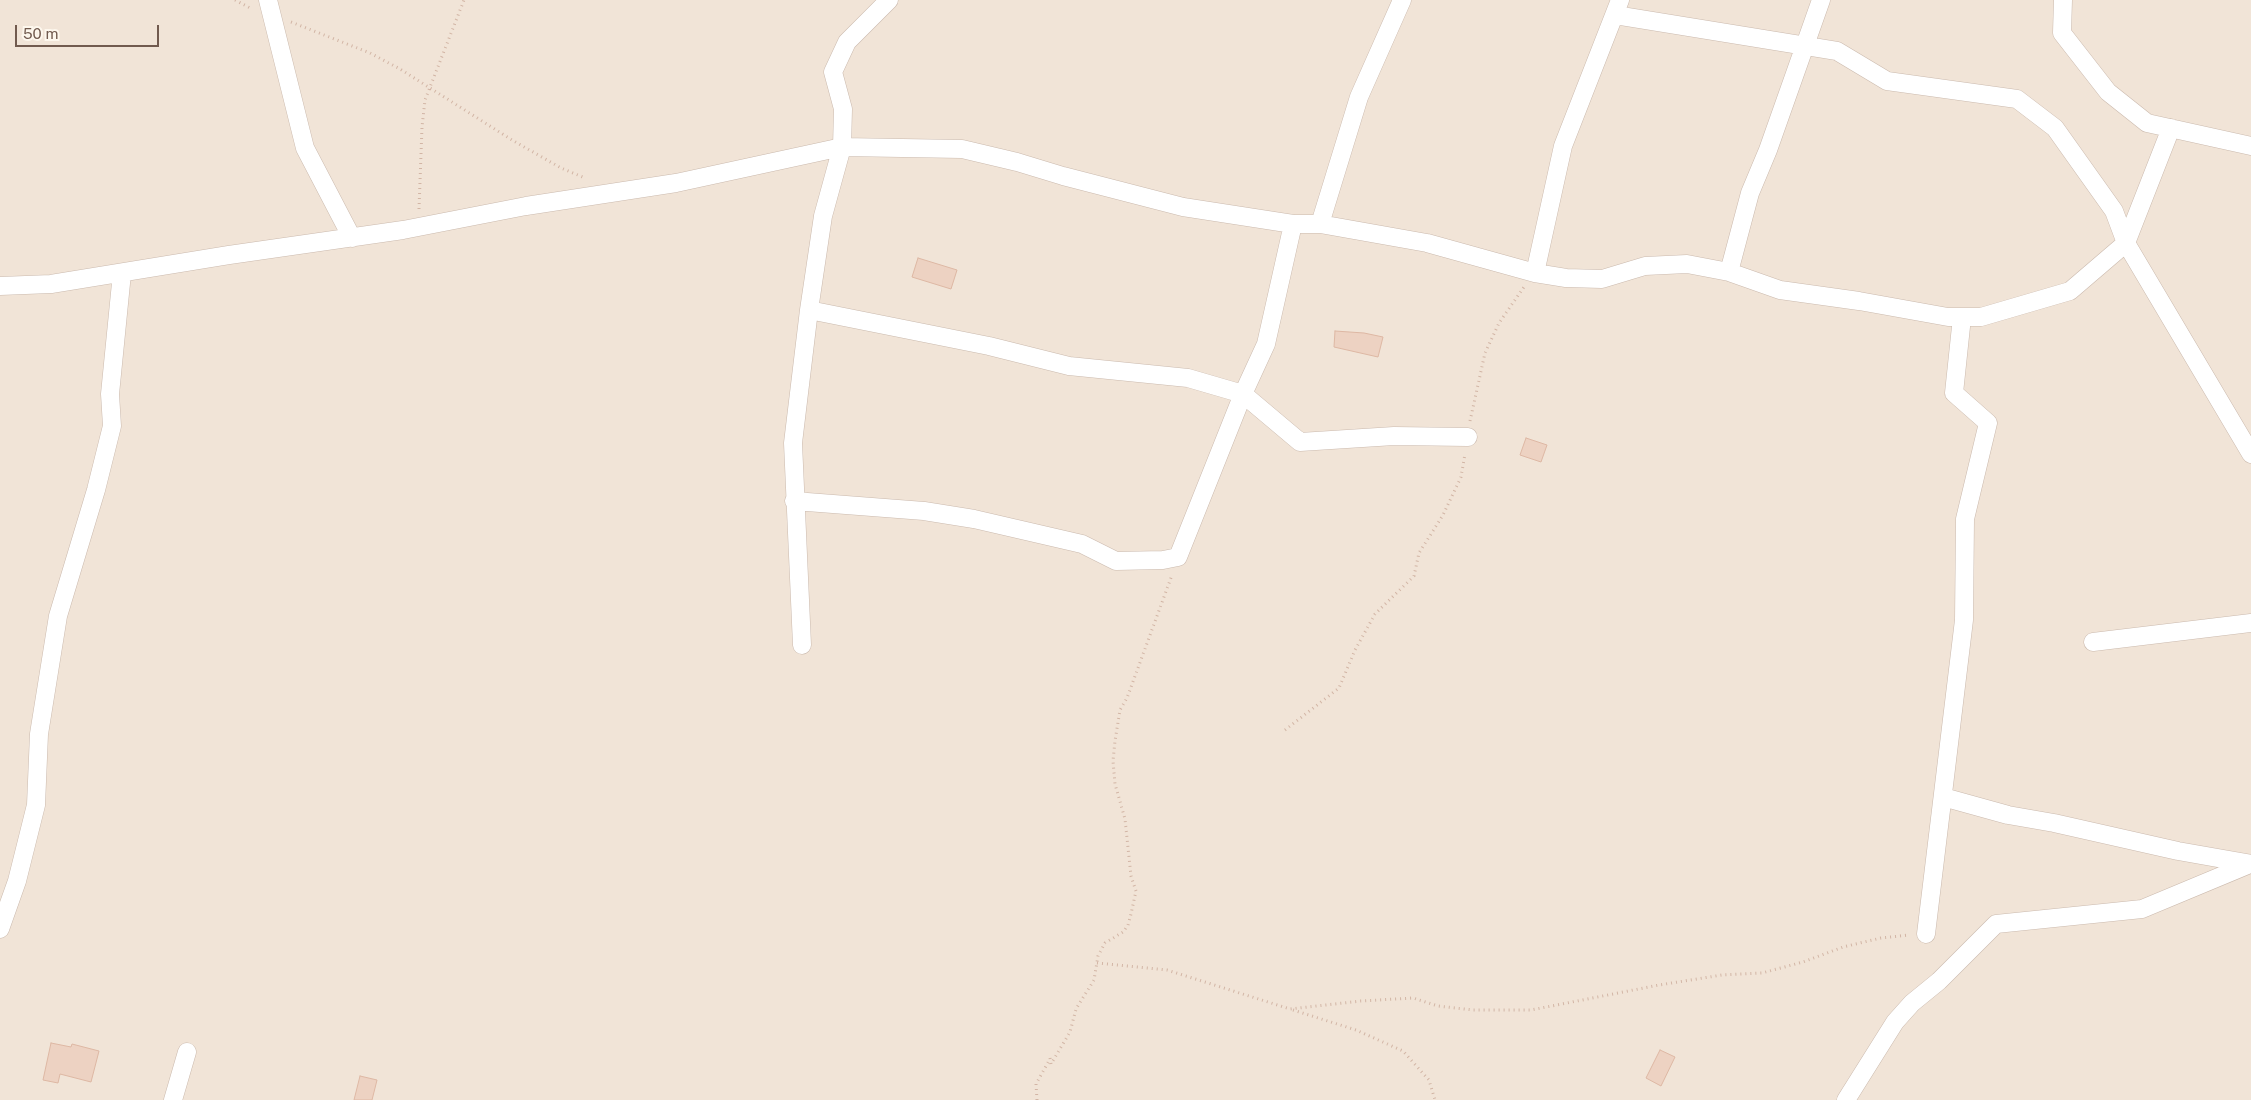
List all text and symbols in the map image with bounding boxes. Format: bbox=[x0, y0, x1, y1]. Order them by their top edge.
scale bar bbox=[18, 15, 161, 47]
text: 50 m bbox=[23, 25, 58, 42]

